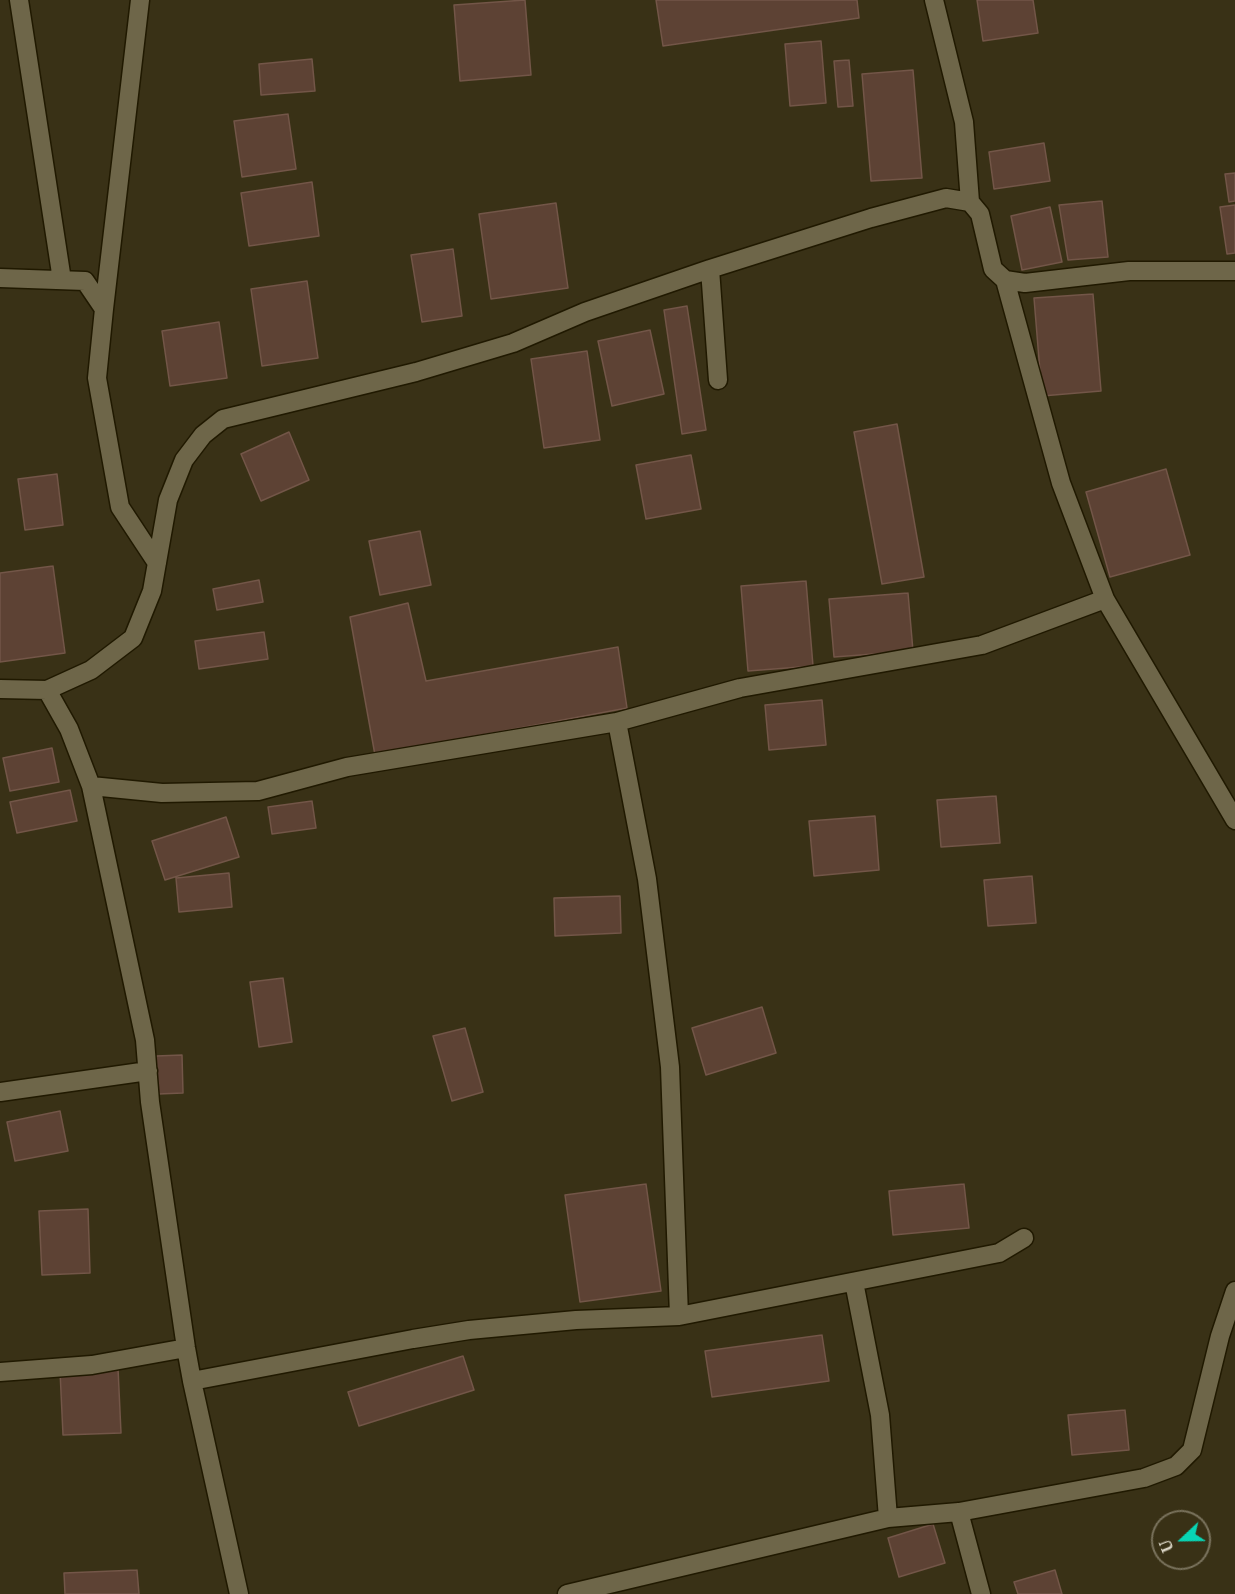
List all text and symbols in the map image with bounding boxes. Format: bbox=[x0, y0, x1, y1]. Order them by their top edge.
north arrow bbox=[1151, 1510, 1211, 1570]
text: U bbox=[1155, 1537, 1178, 1555]

